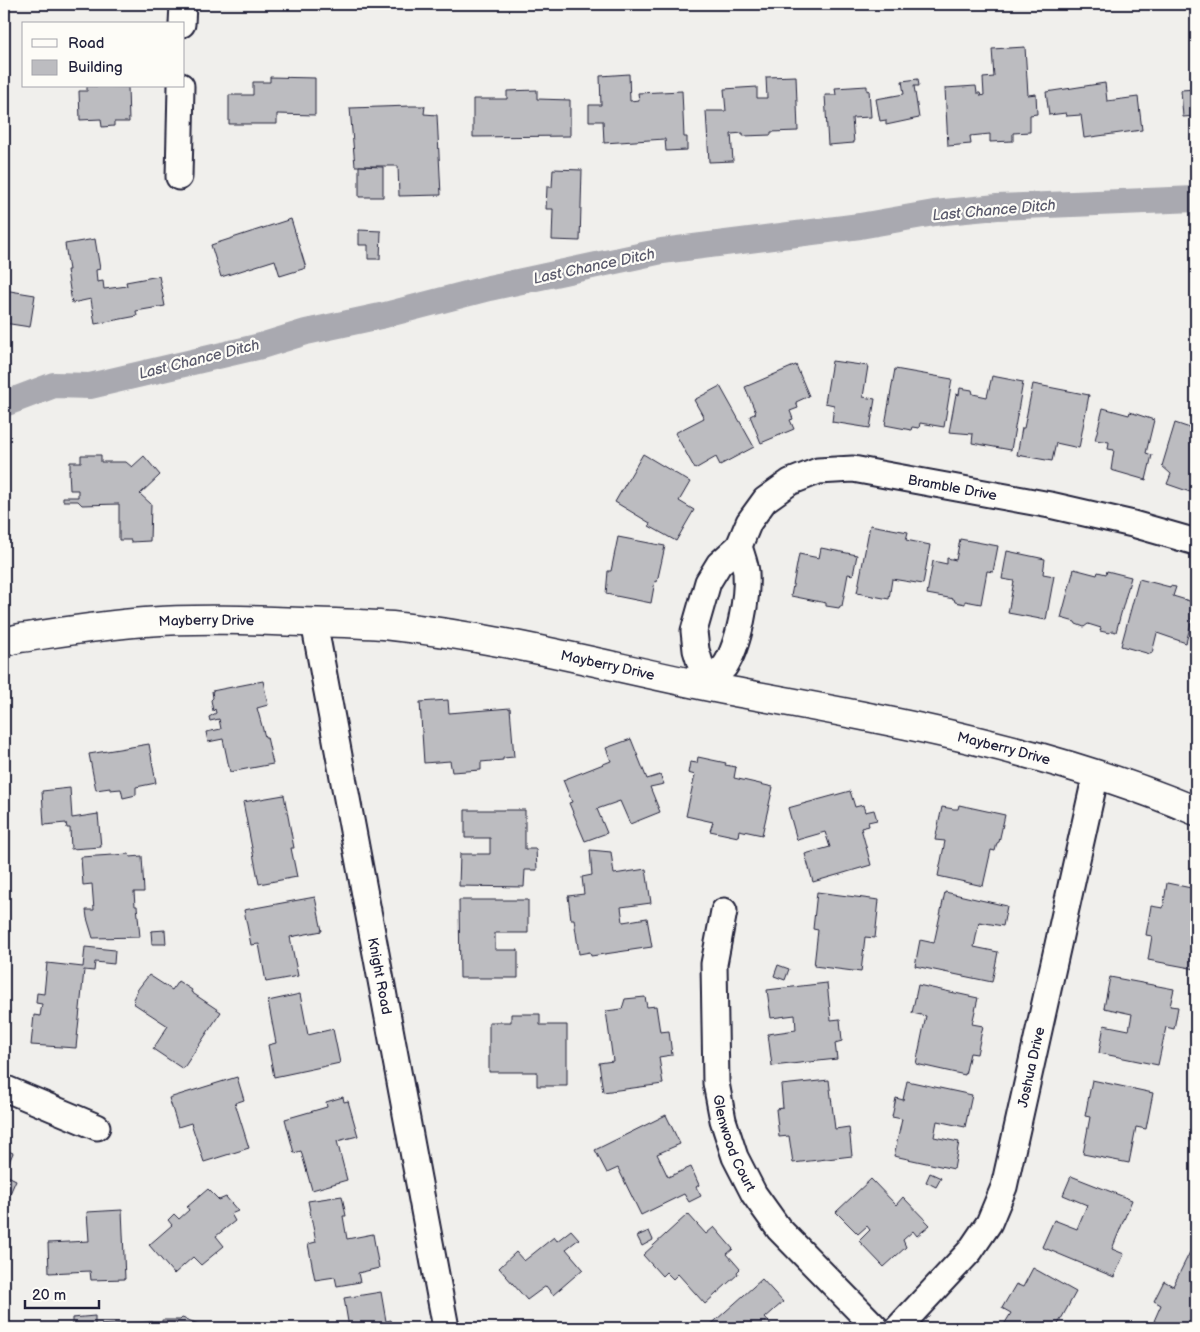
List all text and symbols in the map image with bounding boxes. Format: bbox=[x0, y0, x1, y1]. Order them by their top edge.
legend bbox=[22, 22, 185, 88]
text: Road bbox=[68, 34, 104, 53]
text: Building bbox=[68, 58, 123, 77]
water label: Last Chance Ditch bbox=[932, 196, 1056, 225]
water label: Last Chance Ditch bbox=[532, 244, 657, 289]
water label: Last Chance Ditch bbox=[137, 335, 261, 384]
street label: Bramble Drive bbox=[907, 471, 998, 504]
street label: Mayberry Drive bbox=[158, 612, 254, 630]
street label: Mayberry Drive bbox=[559, 647, 656, 684]
street label: Mayberry Drive bbox=[956, 728, 1052, 769]
street label: Knight Road bbox=[364, 936, 395, 1016]
street label: Joshua Drive bbox=[1014, 1025, 1048, 1109]
street label: Glenwood Court bbox=[709, 1093, 760, 1195]
scale bar bbox=[25, 1277, 99, 1309]
text: 20 m bbox=[32, 1286, 66, 1305]

